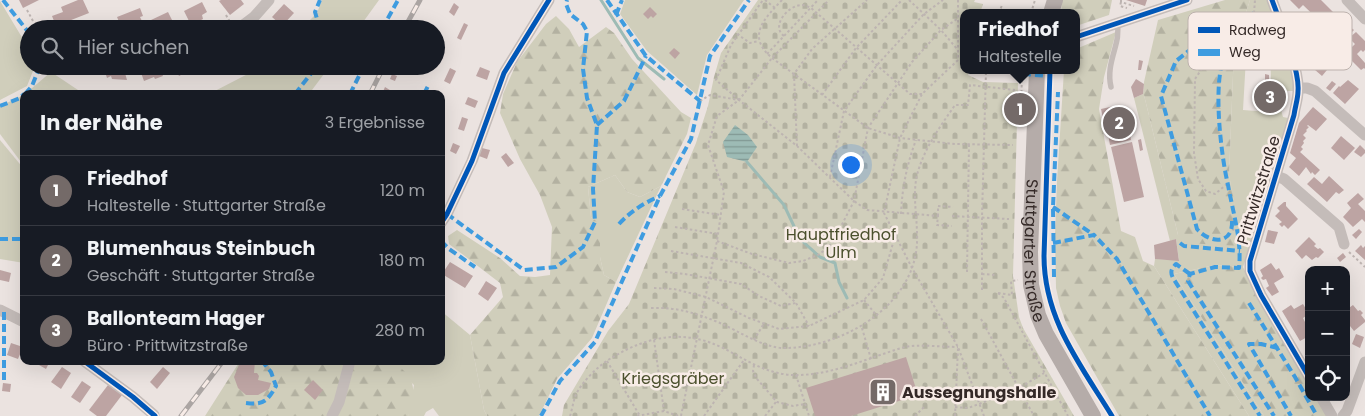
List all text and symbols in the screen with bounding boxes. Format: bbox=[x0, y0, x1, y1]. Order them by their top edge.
popup bbox=[960, 9, 1080, 74]
legend bbox=[1188, 12, 1352, 70]
text: Friedhof bbox=[978, 16, 1059, 43]
search box bbox=[20, 20, 445, 75]
text: Radweg bbox=[1229, 20, 1286, 40]
icon: search bbox=[38, 34, 66, 62]
text: Hier suchen bbox=[78, 34, 189, 61]
text: Weg bbox=[1229, 42, 1261, 62]
text: Haltestelle bbox=[978, 45, 1062, 68]
pin: 3 bbox=[1254, 78, 1286, 116]
pin: 1 bbox=[1004, 90, 1036, 128]
pin: 2 bbox=[1103, 104, 1135, 142]
text: In der Nähe bbox=[40, 108, 163, 137]
text: 3 Ergebnisse bbox=[325, 111, 425, 134]
street label: Prittwitzstraße bbox=[1231, 133, 1286, 247]
your location bbox=[838, 152, 864, 178]
text: Friedhof bbox=[87, 165, 167, 192]
text: 1 bbox=[53, 179, 59, 202]
text: 120 m bbox=[380, 179, 425, 202]
street label: Stuttgarter Straße bbox=[1018, 179, 1051, 326]
text: Haltestelle · Stuttgarter Straße bbox=[87, 194, 326, 217]
park label: Hauptfriedhof Ulm bbox=[786, 223, 896, 264]
text: Blumenhaus Steinbuch bbox=[87, 235, 315, 262]
text: 2 bbox=[51, 249, 61, 272]
text: 180 m bbox=[379, 249, 425, 272]
text: Geschäft · Stuttgarter Straße bbox=[87, 264, 315, 287]
map controls bbox=[1305, 266, 1350, 401]
button: + bbox=[1305, 266, 1350, 311]
text: Ballonteam Hager bbox=[87, 305, 265, 332]
button: − bbox=[1305, 311, 1350, 356]
text: 3 bbox=[51, 319, 61, 342]
text: 280 m bbox=[375, 319, 425, 342]
text: Büro · Prittwitzstraße bbox=[87, 334, 248, 357]
button: locate bbox=[1305, 356, 1350, 401]
park label: Kriegsgräber bbox=[622, 367, 724, 390]
building icon: Aussegnungshalle bbox=[868, 377, 898, 407]
place label: Aussegnungshalle bbox=[902, 381, 1056, 404]

